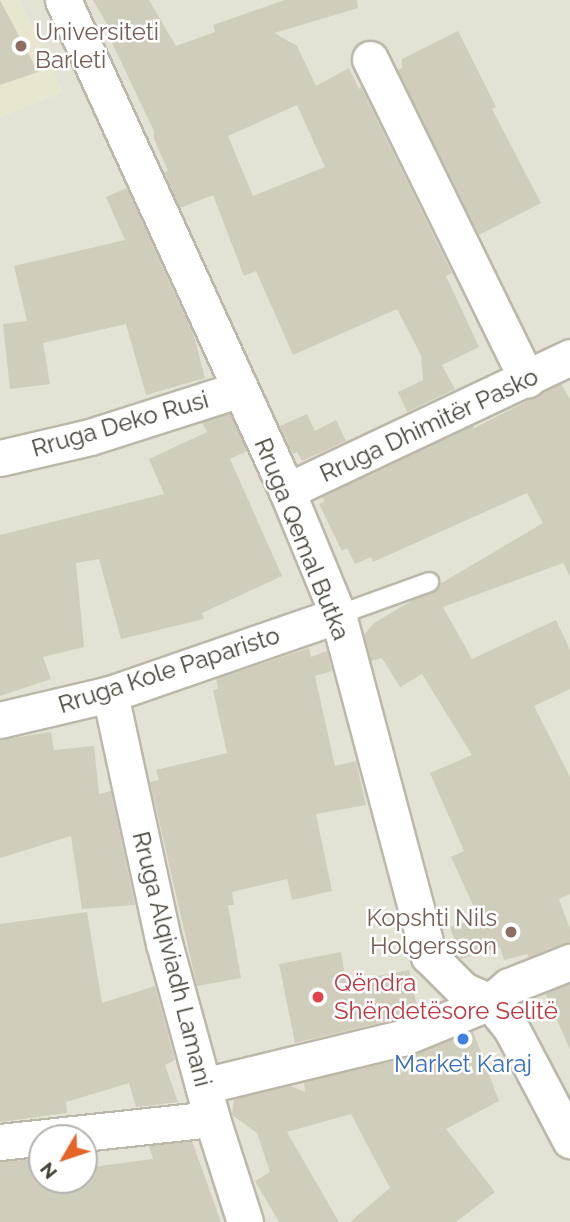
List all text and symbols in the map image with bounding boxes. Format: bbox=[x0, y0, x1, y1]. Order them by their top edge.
place label: Universiteti Barleti bbox=[35, 18, 159, 74]
marker: Universiteti Barleti bbox=[13, 38, 29, 54]
street label: Rruga Dhimitër Pasko bbox=[315, 362, 543, 488]
street label: Rruga Deko Rusi bbox=[28, 385, 212, 463]
street label: Rruga Qemal Butka bbox=[248, 433, 356, 645]
street label: Rruga Kole Paparisto bbox=[55, 621, 283, 719]
street label: Rruga Alqiviadh Lamani bbox=[126, 828, 218, 1090]
place label: Kopshti Nils Holgersson bbox=[366, 904, 497, 960]
marker: Kopshti Nils Holgersson bbox=[503, 924, 519, 940]
place label: Qëndra Shëndetësore Selitë bbox=[334, 969, 558, 1025]
marker: Qëndra Shëndetësore Selitë bbox=[308, 987, 328, 1007]
marker: Market Karaj bbox=[455, 1031, 471, 1047]
place label: Market Karaj bbox=[394, 1050, 532, 1078]
north arrow bbox=[28, 1124, 98, 1194]
text: N bbox=[35, 1158, 61, 1184]

